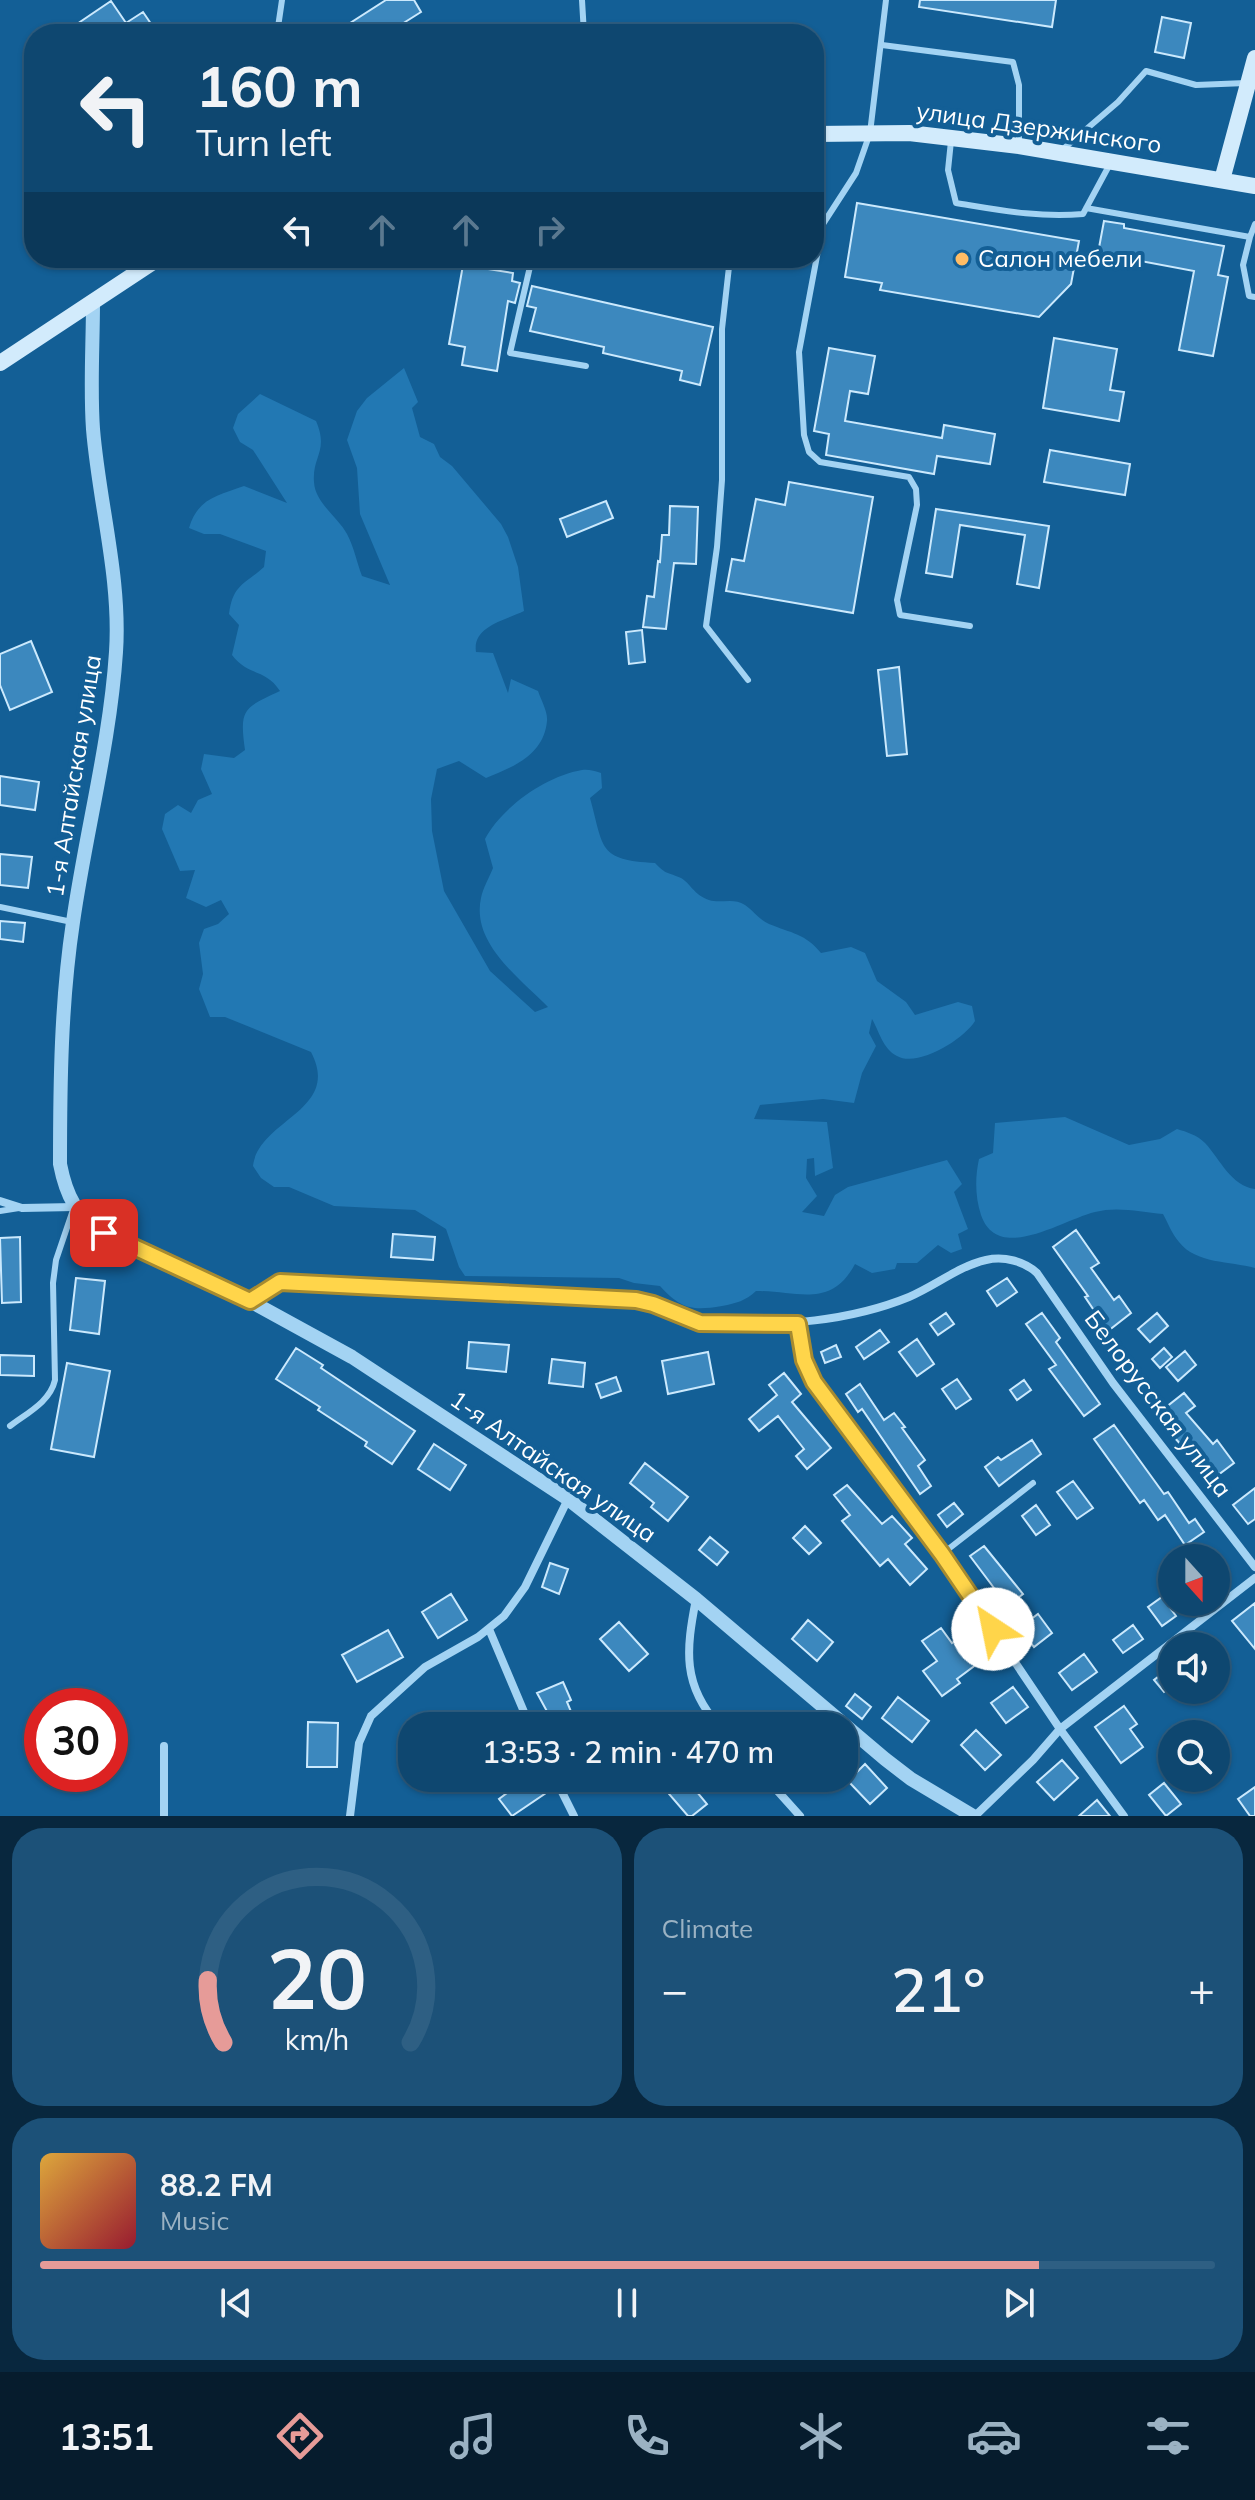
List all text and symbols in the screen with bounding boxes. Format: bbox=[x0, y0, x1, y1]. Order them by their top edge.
text: 160 m bbox=[196, 51, 363, 121]
icon: left bbox=[64, 56, 168, 160]
street label: улица Дзержинского bbox=[915, 95, 1164, 159]
text: Turn left bbox=[196, 120, 332, 165]
icon: left bbox=[276, 208, 320, 252]
icon: ahead bbox=[360, 208, 404, 252]
icon: ahead bbox=[444, 208, 488, 252]
icon: right bbox=[528, 208, 572, 252]
place label: Салон мебели bbox=[978, 243, 1143, 273]
marker: Салон мебели bbox=[953, 250, 971, 268]
street label: 1-я Алтайская улица bbox=[39, 653, 107, 899]
pin bbox=[70, 1199, 138, 1267]
icon: arrive bbox=[82, 1211, 126, 1255]
street label: Белорусская улица bbox=[1079, 1304, 1239, 1503]
street label: 1-я Алтайская улица bbox=[445, 1384, 662, 1549]
north arrow bbox=[1158, 1544, 1230, 1616]
map controls bbox=[1158, 1544, 1230, 1792]
position arrow bbox=[951, 1587, 1035, 1671]
button: sound bbox=[1158, 1632, 1230, 1704]
speed limit sign: 30 bbox=[24, 1688, 128, 1792]
button: search bbox=[1158, 1720, 1230, 1792]
text: 13:53 · 2 min · 470 m bbox=[482, 1733, 774, 1771]
text: Climate bbox=[662, 1912, 753, 1945]
text: 20 bbox=[267, 1925, 367, 2030]
text: 21° bbox=[891, 1952, 986, 2027]
text: − bbox=[662, 1962, 688, 2017]
text: + bbox=[1189, 1962, 1215, 2017]
text: km/h bbox=[284, 2021, 349, 2057]
text: 88.2 FM bbox=[160, 2166, 273, 2204]
text: Music bbox=[160, 2204, 229, 2237]
icon: previous bbox=[214, 2281, 258, 2325]
icon: pause bbox=[605, 2281, 649, 2325]
icon: next bbox=[997, 2281, 1041, 2325]
icon: directions bbox=[272, 2408, 328, 2464]
icon: music bbox=[445, 2408, 501, 2464]
icon: phone bbox=[619, 2408, 675, 2464]
icon: climate bbox=[793, 2408, 849, 2464]
icon: car bbox=[966, 2408, 1022, 2464]
icon: filters bbox=[1140, 2408, 1196, 2464]
text: 13:51 bbox=[59, 2414, 154, 2459]

